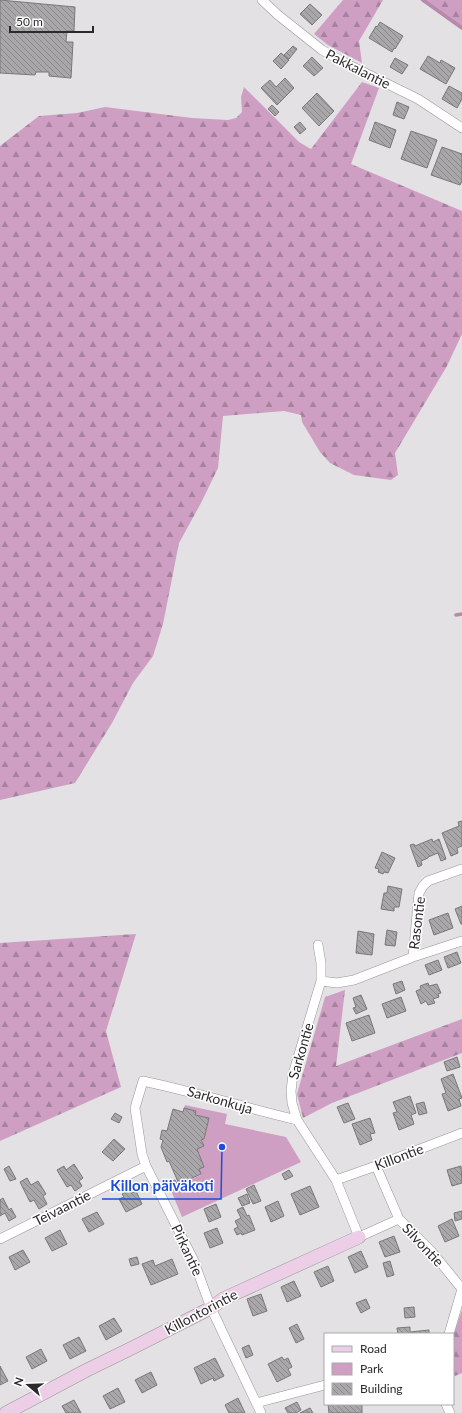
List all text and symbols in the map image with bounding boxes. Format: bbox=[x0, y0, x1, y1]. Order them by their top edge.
scale bar bbox=[10, 8, 93, 34]
text: 50 m bbox=[16, 14, 43, 29]
street label: Pakkalantie bbox=[323, 45, 393, 92]
street label: Rasontie bbox=[405, 895, 428, 950]
street label: Sarkontie bbox=[284, 1021, 317, 1081]
street label: Sarkonkuja bbox=[185, 1082, 255, 1117]
street label: Killontie bbox=[372, 1139, 426, 1174]
callout: Killon päiväkoti bbox=[102, 1172, 221, 1199]
text: Killon päiväkoti bbox=[110, 1176, 214, 1194]
street label: Teivaantie bbox=[30, 1186, 93, 1229]
street label: Silvontie bbox=[399, 1220, 448, 1270]
street label: Pirkantie bbox=[168, 1221, 207, 1278]
street label: Killontorintie bbox=[161, 1285, 240, 1338]
legend bbox=[324, 1333, 454, 1405]
text: Road bbox=[360, 1341, 387, 1356]
text: Park bbox=[360, 1361, 384, 1376]
north arrow bbox=[8, 1365, 48, 1405]
text: N bbox=[11, 1375, 26, 1388]
text: Building bbox=[360, 1381, 403, 1396]

